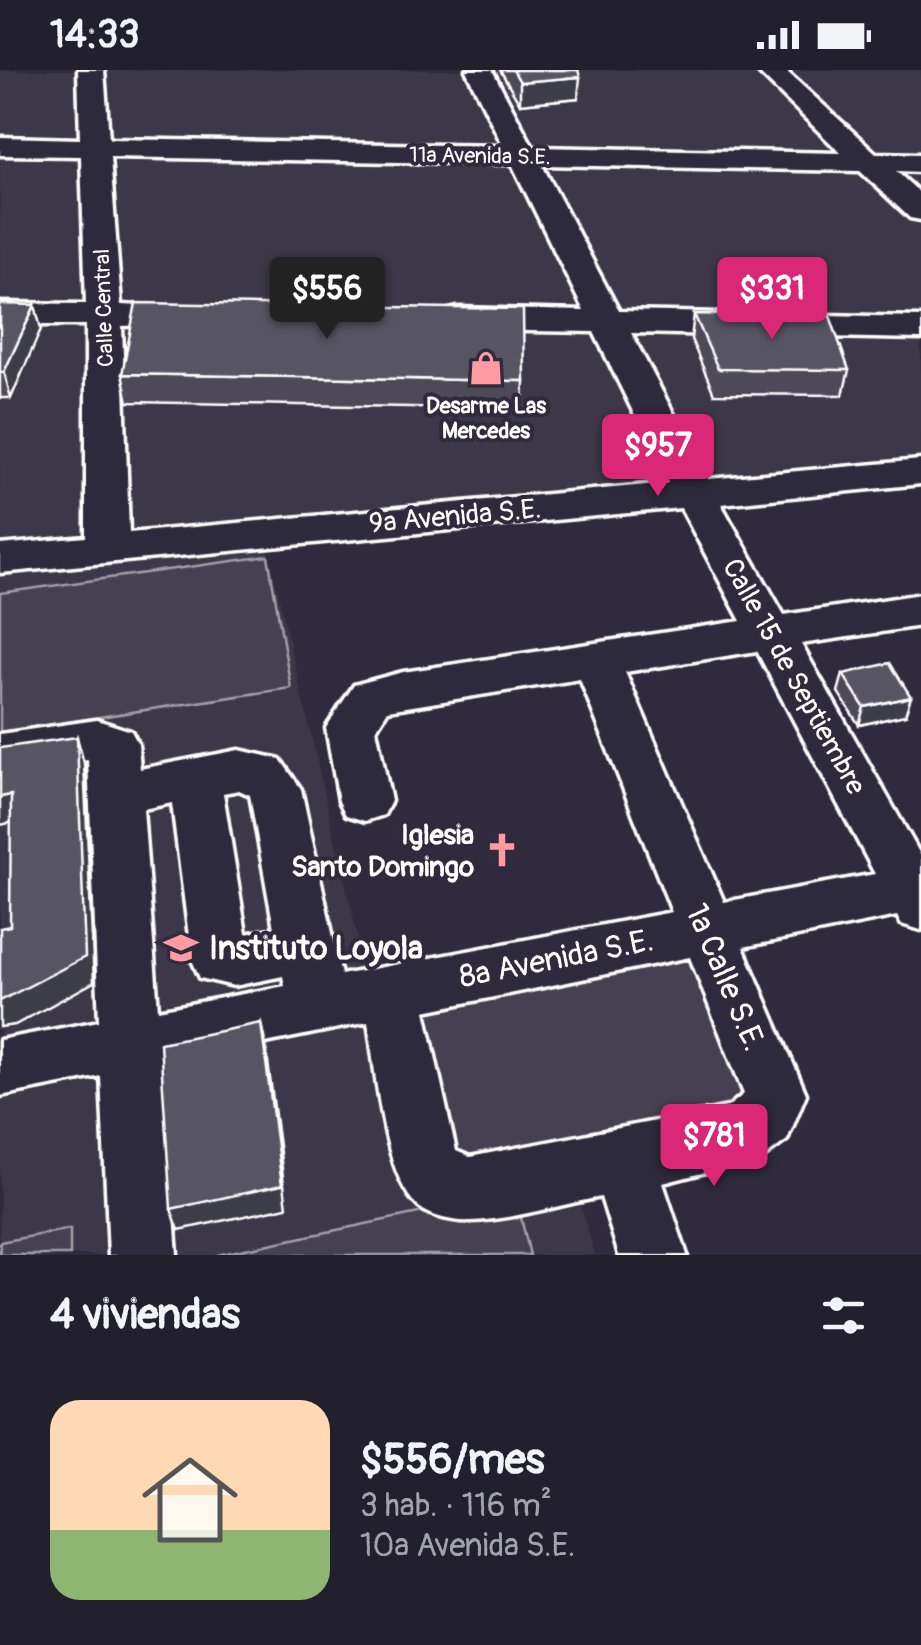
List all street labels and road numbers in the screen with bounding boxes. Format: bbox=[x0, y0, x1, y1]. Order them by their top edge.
street label: 11a Avenida S.E. bbox=[409, 141, 551, 171]
street label: Calle Central bbox=[88, 248, 120, 368]
street label: 9a Avenida S.E. bbox=[368, 492, 543, 541]
street label: Calle 15 de Septiembre bbox=[714, 553, 873, 801]
street label: 1a Calle S.E. bbox=[676, 898, 774, 1057]
street label: 8a Avenida S.E. bbox=[456, 921, 657, 997]

